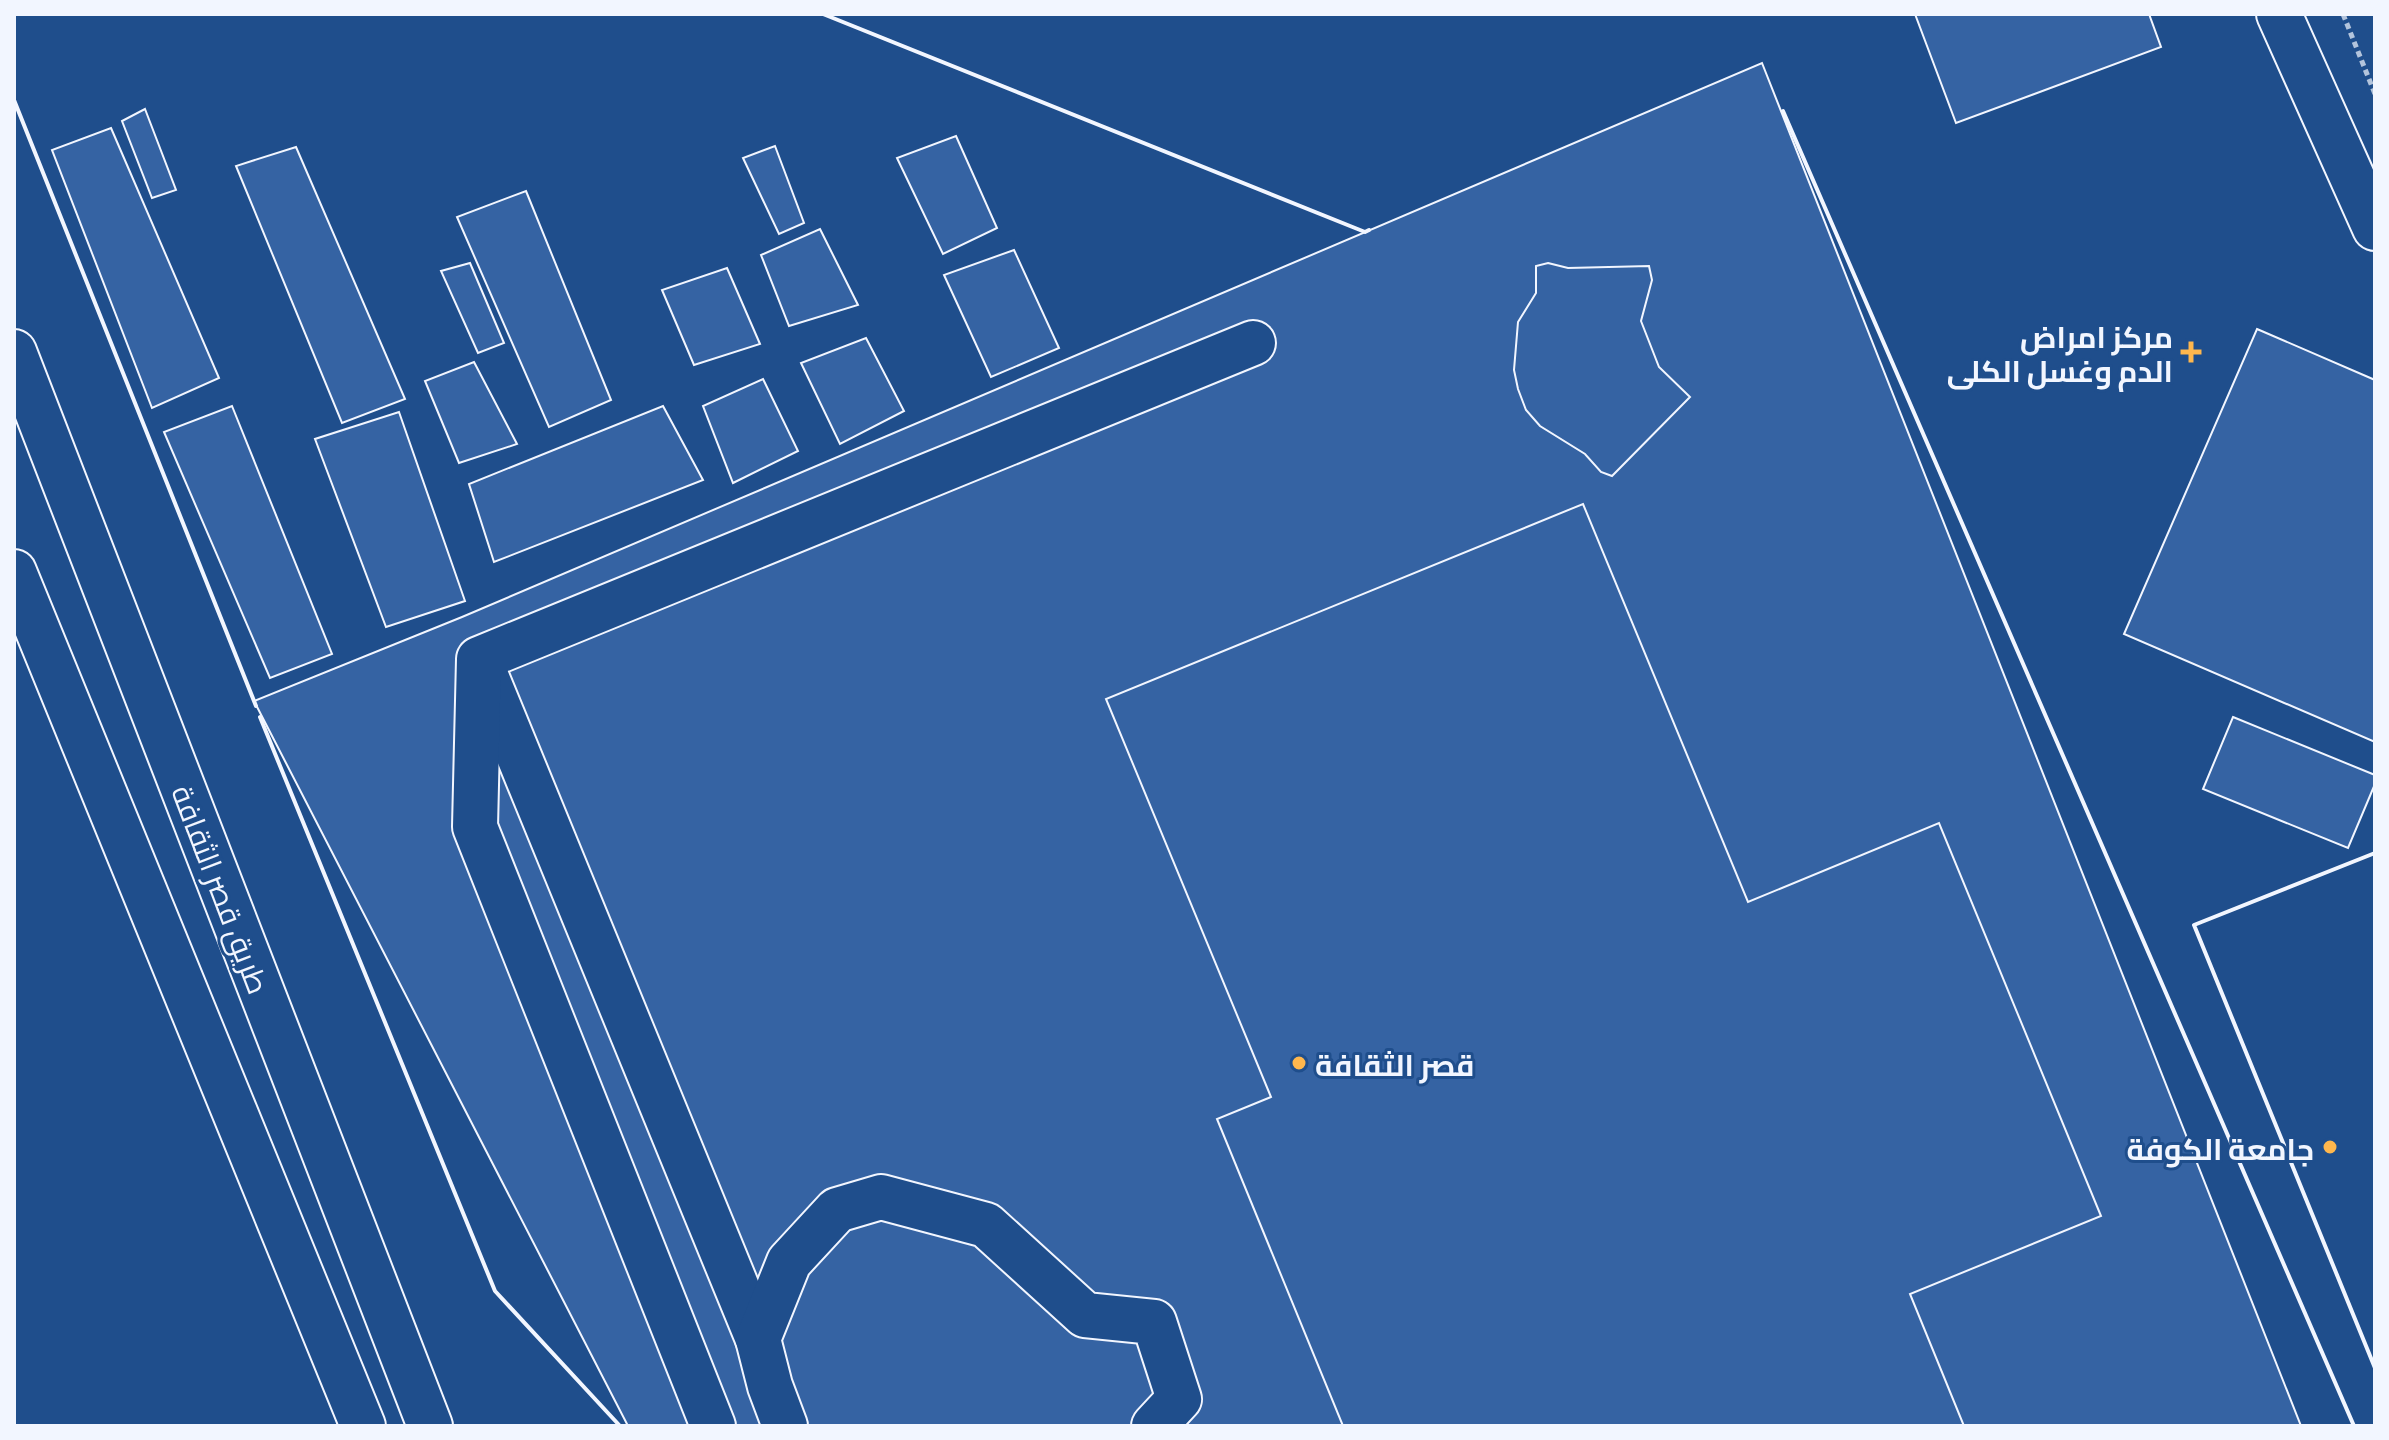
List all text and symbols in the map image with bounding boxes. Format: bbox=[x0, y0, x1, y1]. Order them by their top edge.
place label: مركز امراض الدم وغسل الكلى bbox=[1947, 317, 2173, 392]
marker: مركز امراض الدم وغسل الكلى bbox=[2180, 341, 2202, 363]
street label: طريق قصر الثقافة bbox=[163, 779, 279, 999]
place label: قصر الثقافة bbox=[1315, 1045, 1474, 1084]
marker: قصر الثقافة bbox=[1290, 1054, 1308, 1072]
place label: جامعة الكوفة bbox=[2127, 1129, 2314, 1168]
marker: جامعة الكوفة bbox=[2321, 1138, 2339, 1156]

